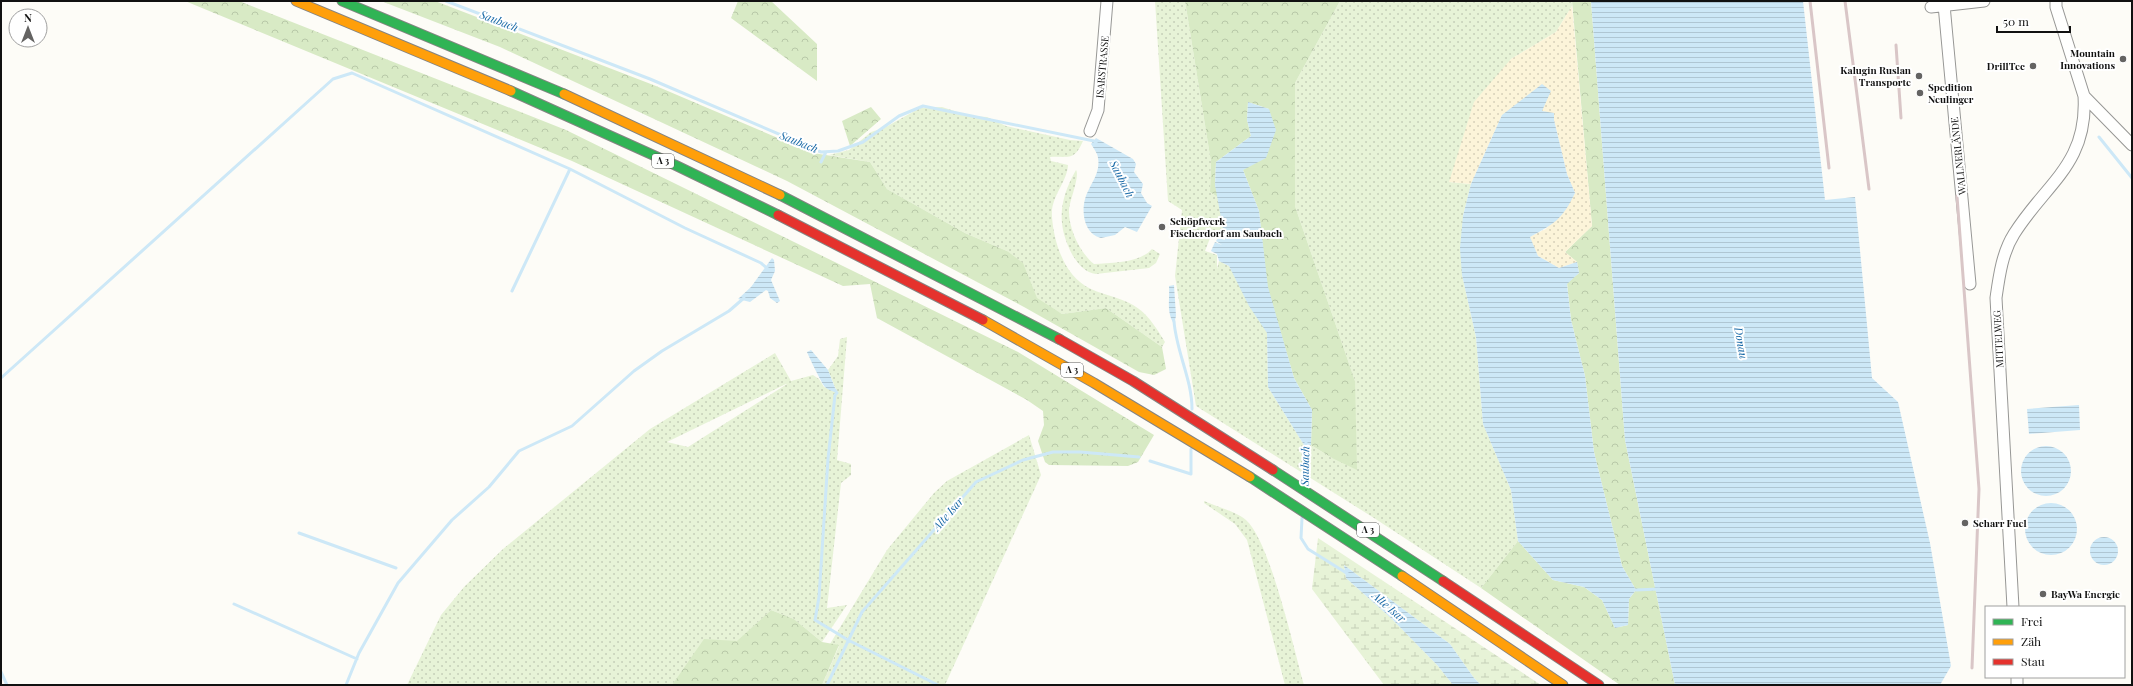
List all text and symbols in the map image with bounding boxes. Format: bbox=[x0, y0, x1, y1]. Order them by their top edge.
water label: Saubach bbox=[477, 6, 521, 35]
north arrow bbox=[8, 8, 48, 48]
scale bar bbox=[1997, 8, 2070, 34]
text: N bbox=[24, 10, 32, 25]
text: 50 m bbox=[2003, 13, 2029, 29]
street label: ISARSTRASSE bbox=[1092, 35, 1112, 99]
place label: Mountain Innovations bbox=[2060, 46, 2116, 72]
marker: Mountain Innovations bbox=[2118, 54, 2128, 64]
place label: DrillTec bbox=[1987, 59, 2025, 73]
marker: DrillTec bbox=[2028, 61, 2038, 71]
place label: Kalugin Ruslan Transporte bbox=[1840, 63, 1912, 89]
marker: Kalugin Ruslan Transporte bbox=[1914, 71, 1924, 81]
place label: Spedition Neulinger bbox=[1928, 80, 1974, 106]
marker: Spedition Neulinger bbox=[1915, 88, 1925, 98]
street label: WALLNERLÄNDE bbox=[1947, 116, 1969, 197]
water label: Saubach bbox=[777, 127, 821, 156]
road number: A 3 bbox=[652, 154, 674, 168]
water label: Saubach bbox=[1106, 157, 1138, 200]
place label: Schöpfwerk Fischerdorf am Saubach bbox=[1170, 214, 1282, 240]
marker: Schöpfwerk Fischerdorf am Saubach bbox=[1157, 222, 1167, 232]
street label: MITTELWEG bbox=[1989, 310, 2007, 368]
water label: Donau bbox=[1731, 325, 1752, 360]
road number: A 3 bbox=[1061, 363, 1083, 377]
water label: Saubach bbox=[1297, 446, 1312, 487]
water label: Alte Isar bbox=[928, 494, 966, 534]
place label: Scharr Fuel bbox=[1973, 516, 2027, 530]
marker: Scharr Fuel bbox=[1960, 518, 1970, 528]
road number: A 3 bbox=[1357, 523, 1379, 537]
water label: Alte Isar bbox=[1369, 587, 1409, 625]
place label: BayWa Energie bbox=[2051, 587, 2120, 601]
marker: BayWa Energie bbox=[2038, 589, 2048, 599]
legend bbox=[1985, 606, 2125, 678]
text: Frei bbox=[2021, 613, 2043, 629]
text: Zäh bbox=[2021, 633, 2041, 649]
text: Stau bbox=[2021, 653, 2045, 669]

